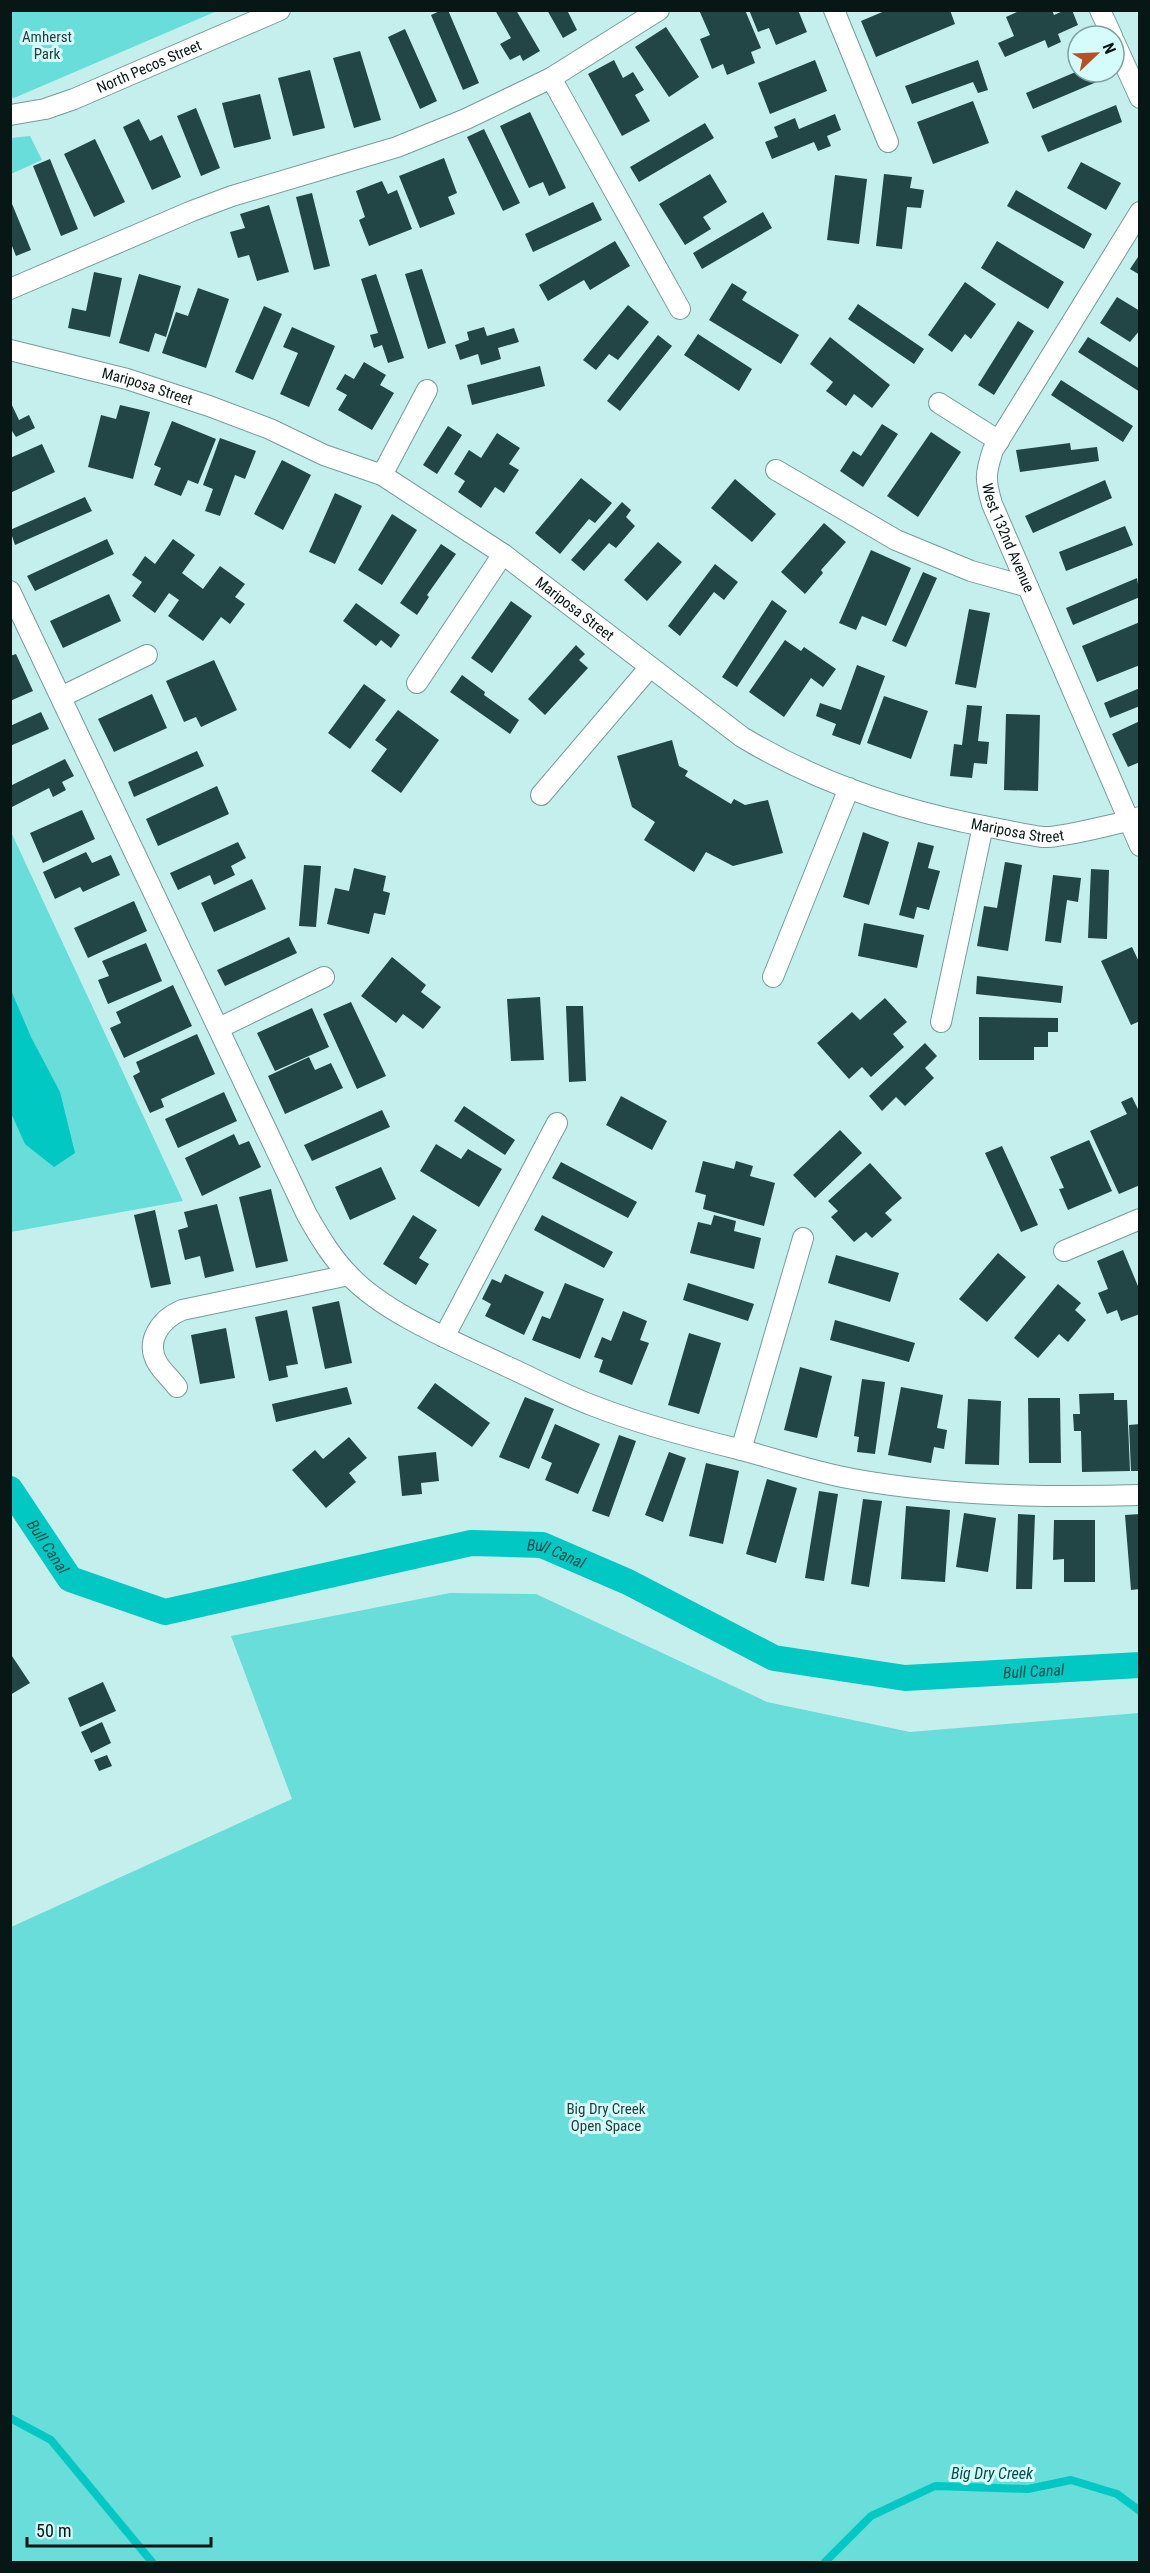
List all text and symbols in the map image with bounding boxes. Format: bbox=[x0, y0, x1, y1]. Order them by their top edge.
north arrow bbox=[1066, 24, 1126, 84]
park label: Amherst Park bbox=[22, 28, 72, 63]
street label: North Pecos Street bbox=[94, 36, 204, 97]
text: N bbox=[1099, 40, 1120, 57]
street label: Mariposa Street bbox=[100, 364, 195, 409]
street label: West 132nd Avenue bbox=[978, 481, 1038, 595]
street label: Mariposa Street bbox=[532, 573, 617, 645]
street label: Mariposa Street bbox=[969, 815, 1065, 846]
water label: Bull Canal bbox=[23, 1516, 73, 1578]
water label: Bull Canal bbox=[527, 1536, 588, 1573]
water label: Bull Canal bbox=[1002, 1660, 1065, 1683]
park label: Big Dry Creek Open Space bbox=[566, 2100, 646, 2135]
water label: Big Dry Creek bbox=[951, 2464, 1034, 2483]
scale bar bbox=[27, 2510, 212, 2548]
text: 50 m bbox=[36, 2520, 71, 2541]

